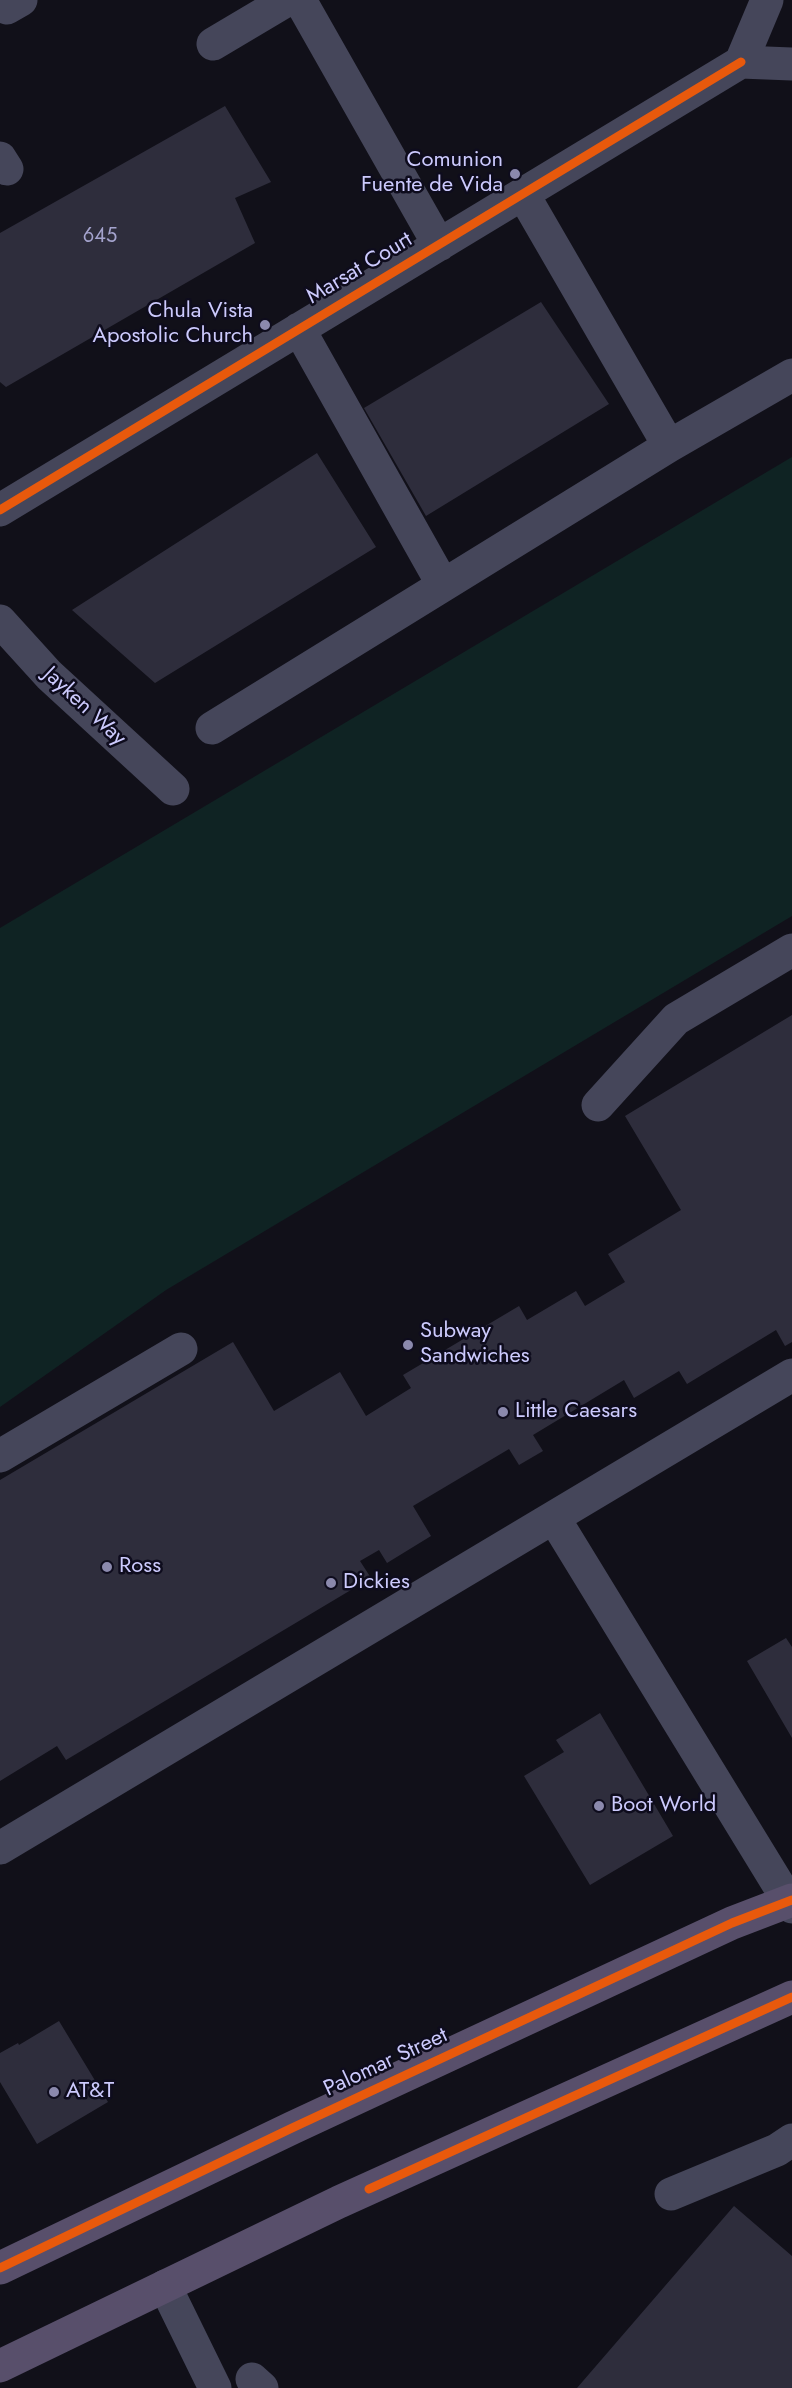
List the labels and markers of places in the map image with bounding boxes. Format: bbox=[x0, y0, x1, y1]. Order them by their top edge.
place label: Comunion Fuente de Vida bbox=[361, 148, 503, 200]
marker: Comunion Fuente de Vida bbox=[508, 167, 522, 181]
place label: Chula Vista Apostolic Church bbox=[92, 299, 253, 350]
marker: Chula Vista Apostolic Church bbox=[258, 318, 272, 332]
place label: Subway Sandwiches bbox=[420, 1319, 530, 1370]
marker: Subway Sandwiches bbox=[401, 1338, 415, 1352]
place label: Little Caesars bbox=[515, 1399, 637, 1425]
marker: Little Caesars bbox=[496, 1405, 510, 1419]
place label: Ross bbox=[119, 1554, 161, 1580]
marker: Ross bbox=[100, 1560, 114, 1574]
place label: Dickies bbox=[343, 1570, 410, 1596]
marker: Dickies bbox=[324, 1576, 338, 1590]
place label: Boot World bbox=[611, 1793, 716, 1819]
marker: Boot World bbox=[592, 1799, 606, 1813]
place label: AT&T bbox=[66, 2079, 114, 2105]
marker: AT&T bbox=[47, 2085, 61, 2099]

